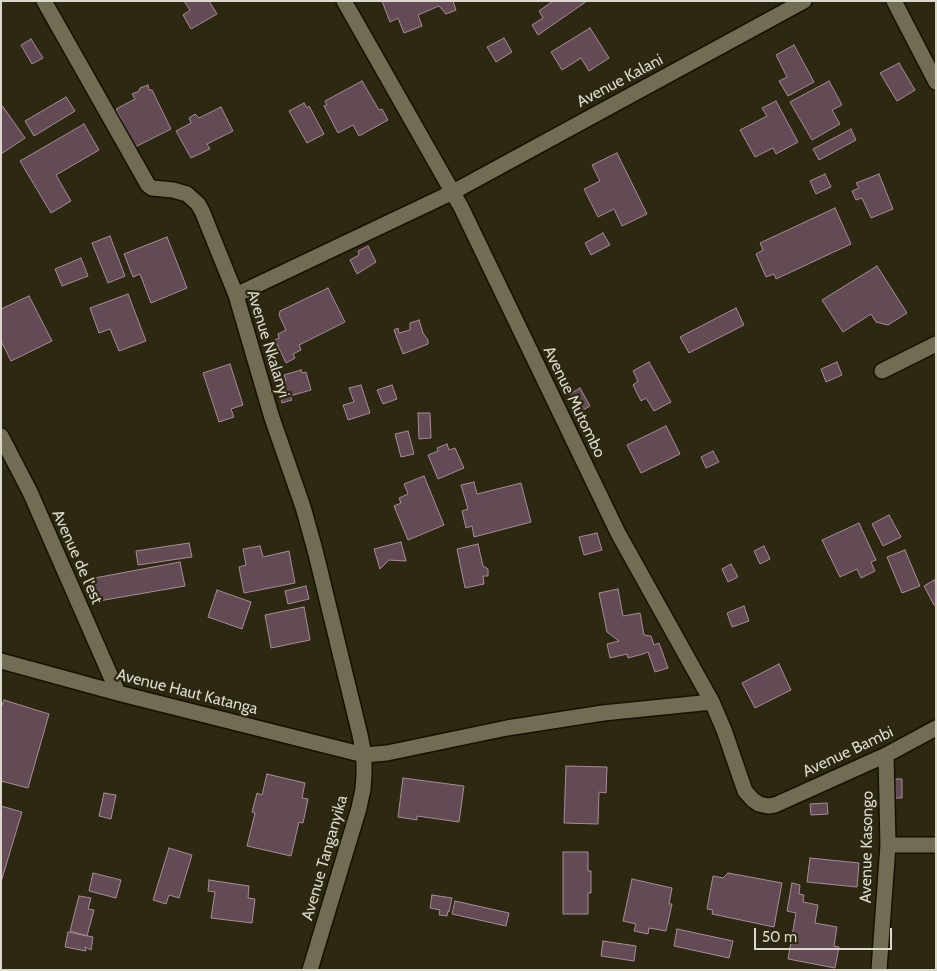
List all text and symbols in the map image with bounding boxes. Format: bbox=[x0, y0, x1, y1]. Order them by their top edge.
street label: Avenue Kalani bbox=[574, 50, 666, 112]
street label: Avenue Nkalanyi bbox=[242, 288, 294, 400]
street label: Avenue Mutombo bbox=[539, 343, 609, 461]
street label: Avenue de l'est bbox=[48, 507, 106, 607]
street label: Avenue Haut Katanga bbox=[114, 665, 260, 719]
street label: Avenue Bambi bbox=[800, 723, 896, 781]
street label: Avenue Kasongo bbox=[856, 791, 878, 903]
street label: Avenue Tanganyika bbox=[298, 793, 352, 923]
scale bar bbox=[757, 918, 894, 950]
text: 50 m bbox=[762, 928, 797, 946]

